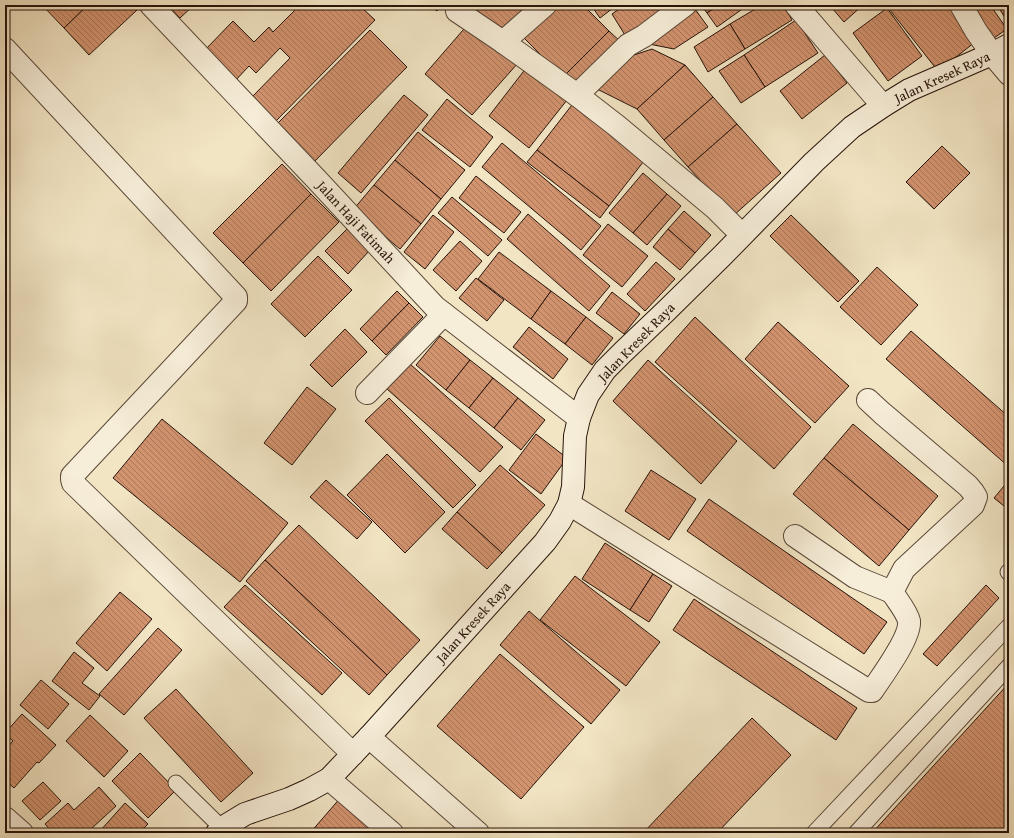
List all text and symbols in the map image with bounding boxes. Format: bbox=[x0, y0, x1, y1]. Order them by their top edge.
street label: Jalan Kresek Raya bbox=[889, 46, 993, 109]
street label: Jalan Haji Fatimah bbox=[311, 175, 400, 268]
street label: Jalan Kresek Raya bbox=[592, 298, 679, 388]
street label: Jalan Kresek Raya bbox=[430, 577, 515, 669]

